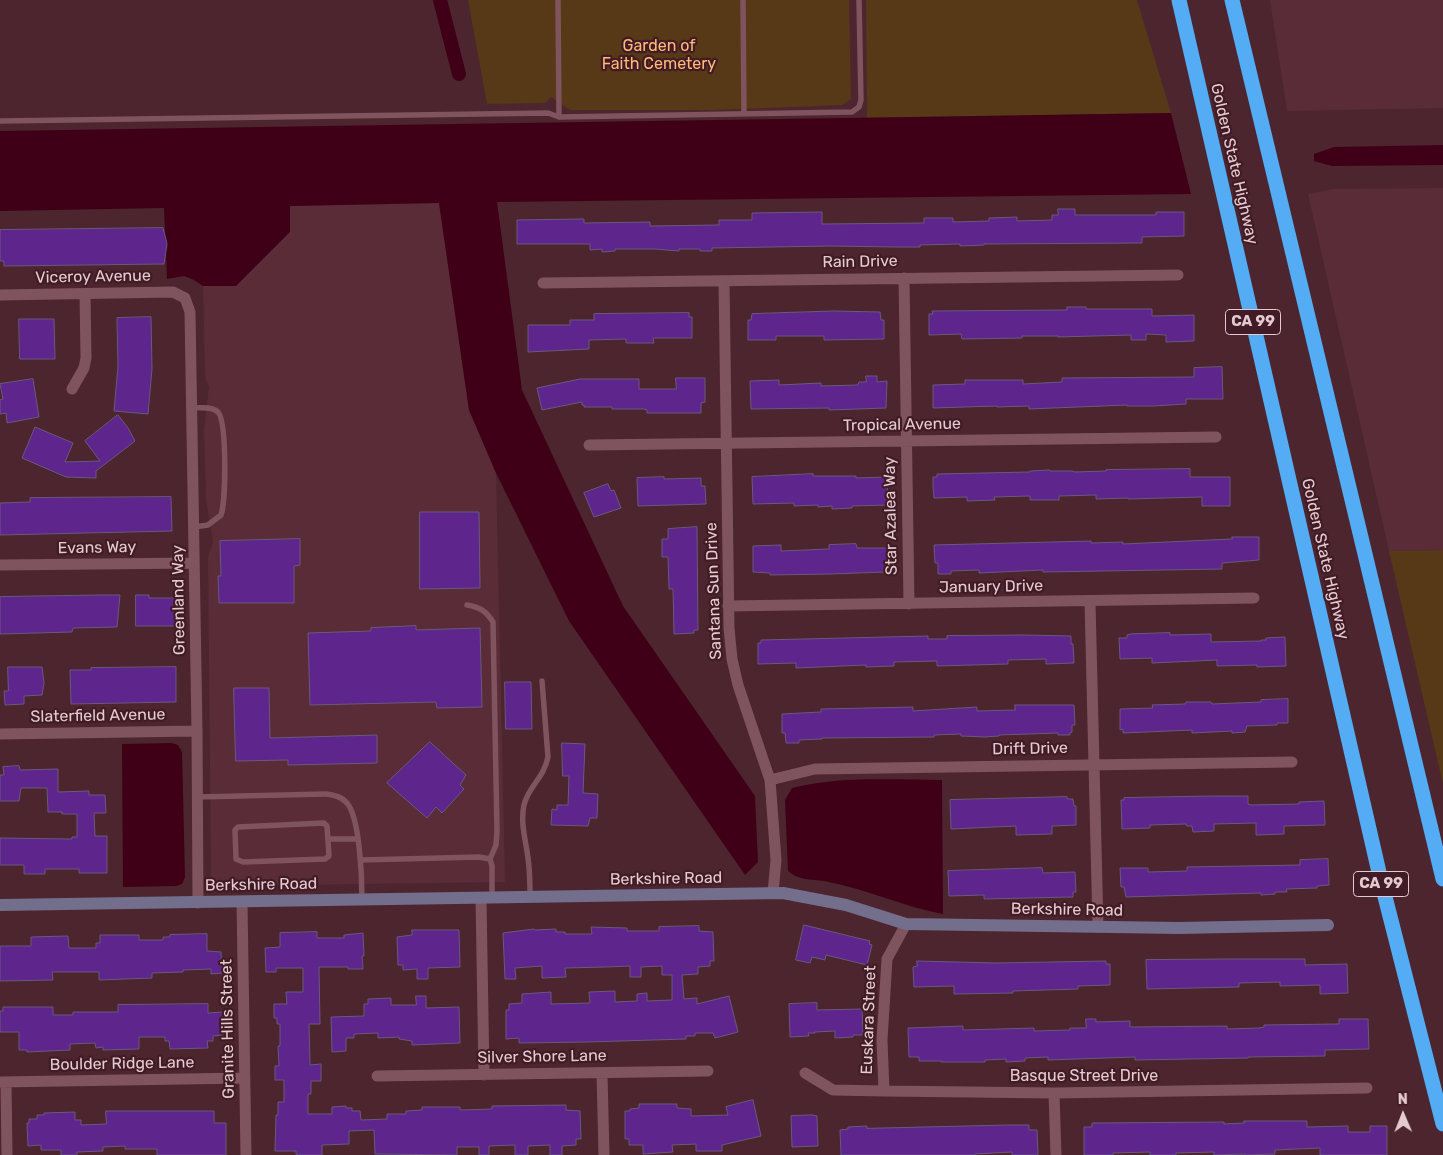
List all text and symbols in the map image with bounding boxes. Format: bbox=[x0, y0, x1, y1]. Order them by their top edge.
park label: Garden of Faith Cemetery bbox=[602, 36, 716, 74]
street label: Golden State Highway bbox=[1206, 82, 1262, 246]
street label: Rain Drive bbox=[822, 252, 898, 272]
street label: Viceroy Avenue bbox=[35, 266, 151, 288]
road number: CA 99 bbox=[1226, 310, 1280, 334]
street label: Tropical Avenue bbox=[843, 414, 961, 436]
street label: Star Azalea Way bbox=[880, 457, 902, 575]
street label: Golden State Highway bbox=[1297, 477, 1353, 641]
street label: Santana Sun Drive bbox=[702, 522, 726, 660]
street label: Evans Way bbox=[58, 538, 136, 558]
street label: Greenland Way bbox=[168, 545, 190, 655]
street label: January Drive bbox=[939, 576, 1043, 598]
street label: Slaterfield Avenue bbox=[30, 705, 166, 727]
street label: Drift Drive bbox=[992, 739, 1068, 759]
street label: Berkshire Road bbox=[610, 868, 722, 890]
road number: CA 99 bbox=[1354, 872, 1408, 896]
street label: Berkshire Road bbox=[205, 874, 317, 896]
street label: Berkshire Road bbox=[1011, 899, 1123, 921]
street label: Granite Hills Street bbox=[217, 959, 239, 1099]
street label: Euskara Street bbox=[857, 965, 881, 1075]
street label: Silver Shore Lane bbox=[477, 1046, 607, 1068]
street label: Boulder Ridge Lane bbox=[50, 1053, 194, 1075]
street label: Basque Street Drive bbox=[1010, 1066, 1158, 1086]
north arrow bbox=[1378, 1090, 1428, 1140]
text: N bbox=[1398, 1091, 1408, 1108]

